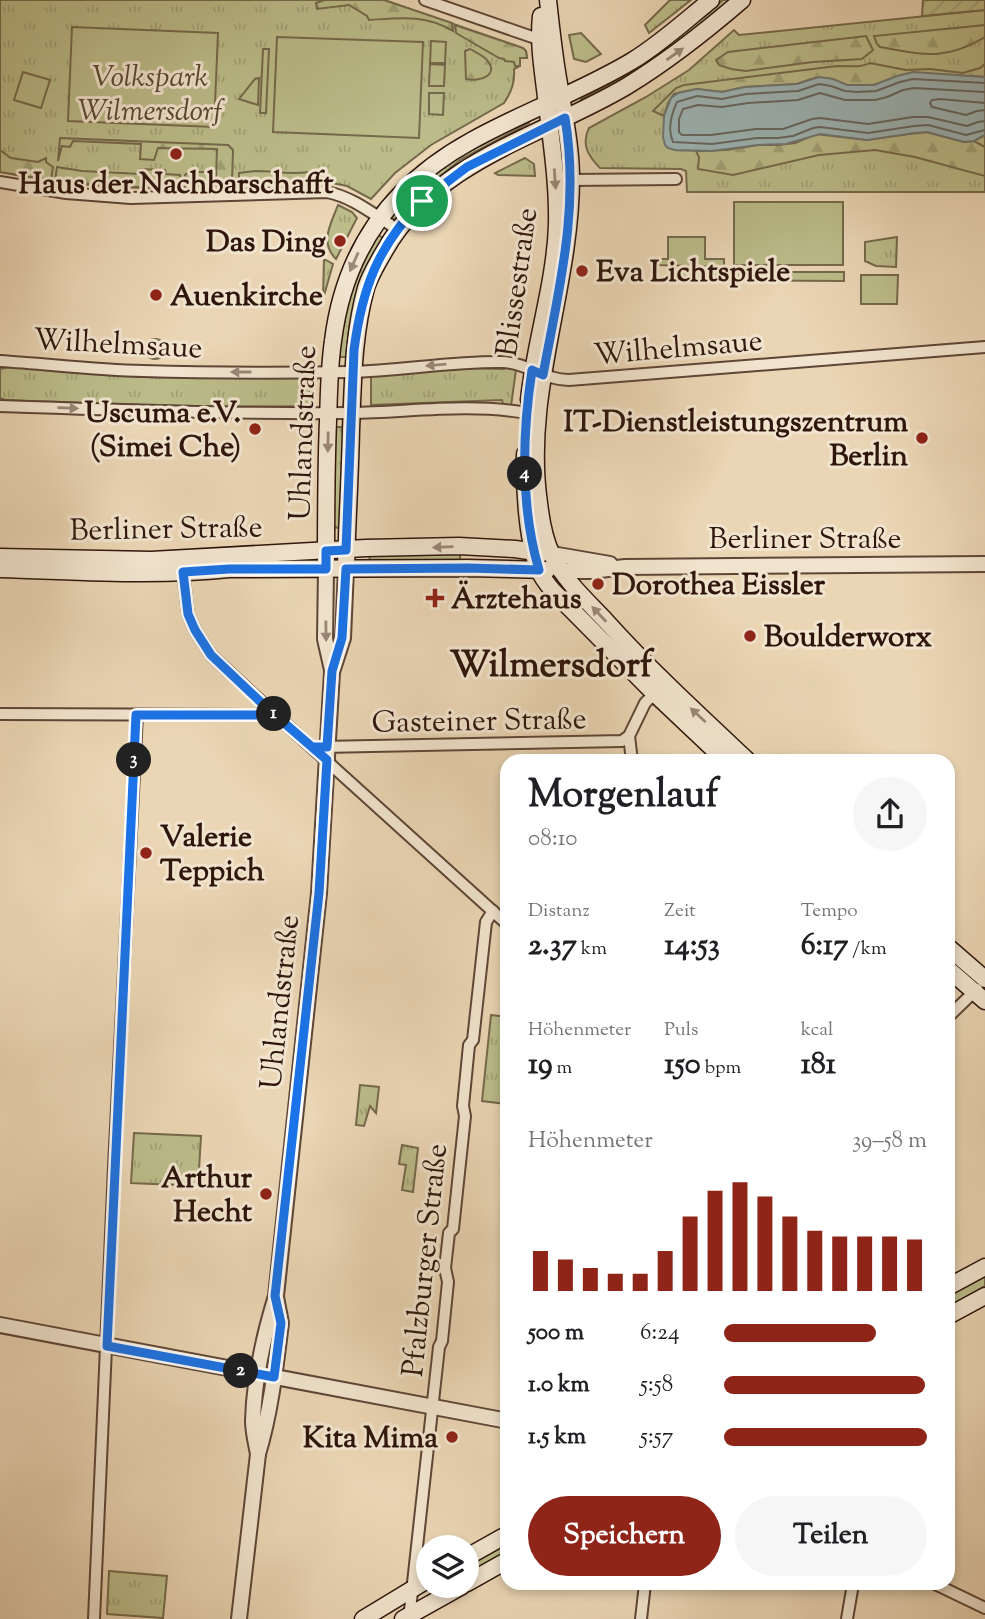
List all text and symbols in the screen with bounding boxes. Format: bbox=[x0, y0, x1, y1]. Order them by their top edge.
one-way arrow bbox=[666, 47, 684, 61]
park label: Volkspark Wilmersdorf bbox=[78, 57, 225, 134]
marker: Haus der Nachbarschafft bbox=[168, 146, 184, 162]
place label: Haus der Nachbarschafft bbox=[19, 164, 334, 207]
one-way arrow bbox=[549, 168, 560, 190]
pin bbox=[392, 171, 452, 231]
icon: arrive bbox=[403, 182, 441, 220]
street label: Blissestraße bbox=[487, 205, 550, 360]
place label: Das Ding bbox=[206, 222, 326, 265]
marker: Das Ding bbox=[332, 233, 348, 249]
one-way arrow bbox=[348, 252, 360, 272]
place label: Eva Lichtspiele bbox=[596, 252, 790, 295]
marker: Eva Lichtspiele bbox=[574, 263, 590, 279]
place label: Auenkirche bbox=[170, 276, 323, 319]
marker: Auenkirche bbox=[148, 287, 164, 303]
street label: Wilhelmsaue bbox=[32, 320, 203, 371]
street label: Wilhelmsaue bbox=[592, 321, 764, 378]
street label: Uhlandstraße bbox=[280, 345, 329, 522]
one-way arrow bbox=[425, 360, 447, 371]
one-way arrow bbox=[230, 366, 252, 378]
place label: Uscuma e.V. (Simei Che) bbox=[85, 393, 241, 470]
place label: IT-Dienstleistungszentrum Berlin bbox=[564, 402, 908, 479]
one-way arrow bbox=[57, 403, 79, 414]
marker: Uscuma e.V. (Simei Che) bbox=[247, 421, 263, 437]
marker: IT-Dienstleistungszentrum Berlin bbox=[914, 430, 930, 446]
one-way arrow bbox=[322, 431, 333, 453]
pin: 4 bbox=[508, 456, 542, 491]
text: 4 bbox=[520, 460, 529, 487]
street label: Berliner Straße bbox=[69, 507, 263, 554]
street label: Berliner Straße bbox=[709, 519, 901, 562]
one-way arrow bbox=[432, 541, 454, 553]
place label: Dorothea Eissler bbox=[612, 565, 826, 608]
marker: Dorothea Eissler bbox=[590, 576, 606, 592]
place label: Ärztehaus bbox=[451, 579, 582, 622]
marker: Ärztehaus bbox=[425, 588, 445, 608]
one-way arrow bbox=[591, 606, 607, 623]
place label: Boulderworx bbox=[764, 617, 933, 660]
one-way arrow bbox=[320, 620, 332, 642]
marker: Boulderworx bbox=[742, 628, 758, 644]
district label: Wilmersdorf bbox=[449, 640, 655, 694]
pin: 1 bbox=[256, 696, 292, 732]
street label: Gasteiner Straße bbox=[371, 699, 587, 746]
text: 1 bbox=[270, 700, 277, 727]
one-way arrow bbox=[690, 706, 707, 723]
pin: 3 bbox=[116, 742, 152, 778]
text: 3 bbox=[130, 746, 137, 773]
text: Morgenlauf bbox=[528, 770, 719, 824]
button: share bbox=[853, 777, 927, 851]
place label: Valerie Teppich bbox=[160, 817, 265, 894]
text: 08:10 bbox=[528, 823, 577, 856]
marker: Valerie Teppich bbox=[138, 845, 154, 861]
text: Distanz bbox=[528, 898, 590, 925]
text: Zeit bbox=[664, 898, 696, 925]
text: Tempo bbox=[801, 898, 858, 925]
street label: Uhlandstraße bbox=[251, 913, 312, 1092]
text: 2.37 bbox=[528, 925, 577, 968]
text: 14:53 bbox=[664, 925, 720, 968]
text: 6:17 bbox=[801, 925, 848, 968]
text: km bbox=[577, 936, 607, 963]
text: /km bbox=[848, 936, 887, 963]
text: Höhenmeter bbox=[528, 1017, 631, 1044]
text: Puls bbox=[664, 1017, 699, 1044]
text: kcal bbox=[801, 1017, 833, 1044]
text: 19 bbox=[528, 1044, 552, 1087]
text: 150 bbox=[664, 1044, 701, 1087]
text: 181 bbox=[801, 1044, 836, 1087]
text: m bbox=[552, 1055, 572, 1082]
text: bpm bbox=[701, 1055, 741, 1082]
text: Höhenmeter bbox=[528, 1125, 653, 1158]
text: 39–58 m bbox=[852, 1125, 927, 1158]
street label: Pfalzburger Straße bbox=[393, 1142, 460, 1379]
place label: Arthur Hecht bbox=[161, 1158, 253, 1235]
marker: Arthur Hecht bbox=[258, 1186, 274, 1202]
text: 500 m bbox=[528, 1317, 584, 1350]
text: 6:24 bbox=[640, 1317, 680, 1350]
pin: 2 bbox=[224, 1354, 258, 1388]
text: 2 bbox=[236, 1357, 245, 1384]
text: 1.0 km bbox=[528, 1369, 590, 1402]
text: 5:58 bbox=[640, 1369, 673, 1402]
place label: Kita Mima bbox=[303, 1418, 438, 1461]
text: 1.5 km bbox=[528, 1421, 586, 1454]
text: 5:57 bbox=[640, 1421, 673, 1454]
marker: Kita Mima bbox=[444, 1429, 460, 1445]
button: Speichern bbox=[528, 1496, 721, 1576]
button: Teilen bbox=[735, 1496, 927, 1576]
map controls bbox=[416, 1535, 479, 1598]
button: layers bbox=[416, 1535, 479, 1598]

